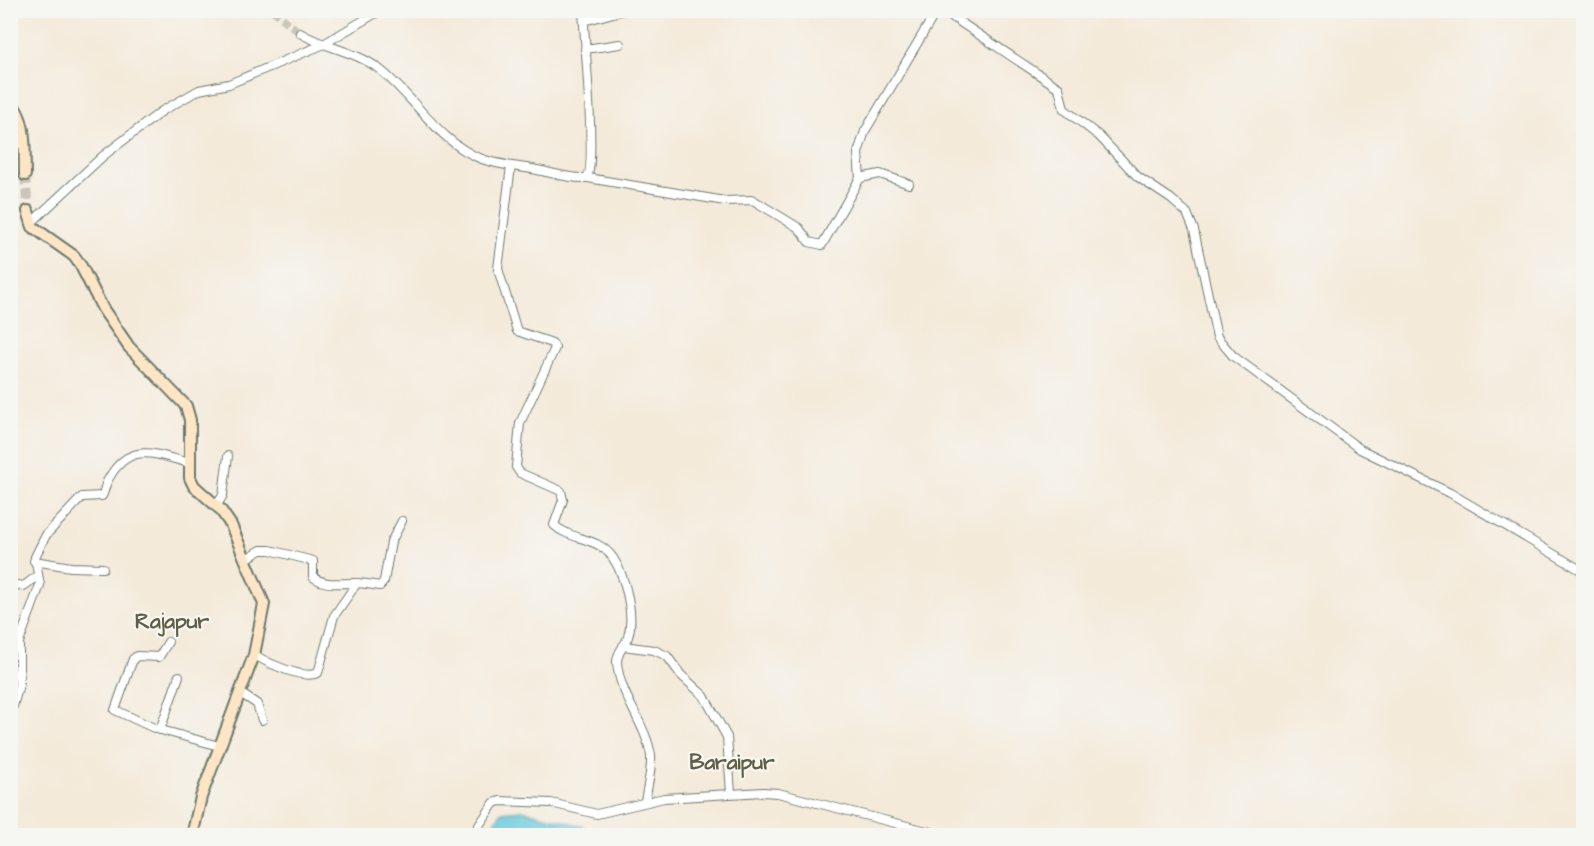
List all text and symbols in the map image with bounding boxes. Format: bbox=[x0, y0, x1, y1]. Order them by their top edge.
district label: Rajapur bbox=[135, 607, 209, 637]
district label: Baraipur bbox=[689, 748, 775, 778]

